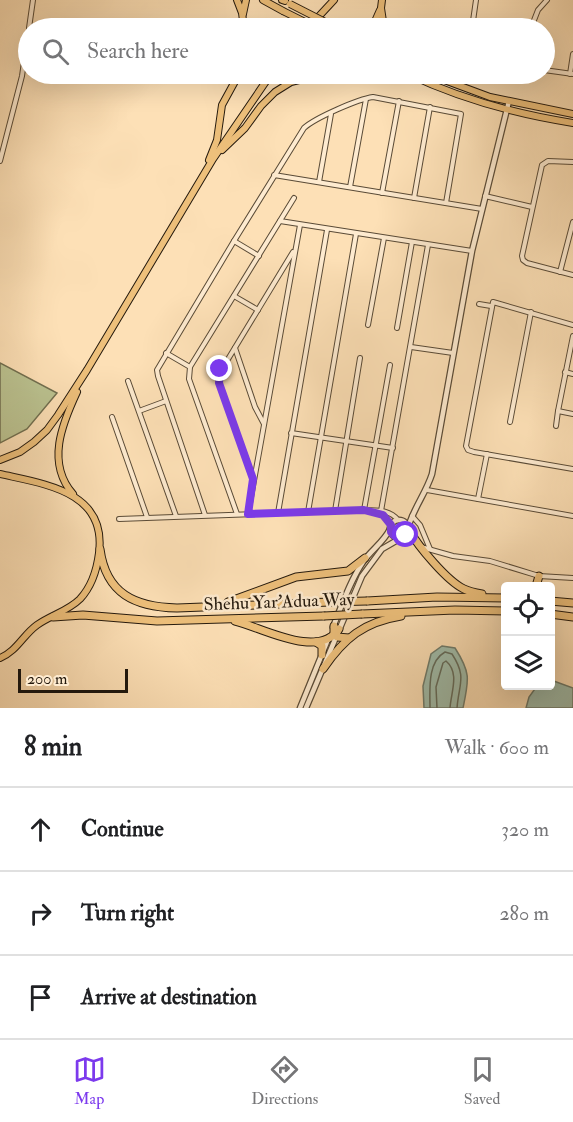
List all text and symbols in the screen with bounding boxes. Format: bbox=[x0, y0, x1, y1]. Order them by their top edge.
search box bbox=[18, 18, 555, 84]
icon: search bbox=[39, 35, 72, 68]
text: Search here bbox=[87, 37, 189, 65]
route end bbox=[206, 355, 232, 381]
route start bbox=[392, 521, 418, 547]
map controls bbox=[501, 582, 555, 690]
button: locate bbox=[501, 582, 555, 636]
street label: Shehu Yar'Adua Way bbox=[203, 588, 356, 616]
button: layers bbox=[501, 636, 555, 690]
scale bar bbox=[18, 666, 128, 694]
text: 200 m bbox=[27, 669, 67, 689]
text: 8 min bbox=[24, 731, 82, 763]
text: Walk · 600 m bbox=[445, 735, 549, 760]
icon: ahead bbox=[24, 813, 57, 846]
text: Continue bbox=[81, 815, 164, 843]
text: 320 m bbox=[501, 817, 549, 842]
icon: right bbox=[24, 897, 57, 930]
text: Turn right bbox=[81, 899, 174, 927]
text: 280 m bbox=[499, 901, 549, 926]
icon: arrive bbox=[24, 981, 57, 1014]
text: Arrive at destination bbox=[81, 983, 257, 1011]
tab: Map bbox=[73, 1053, 106, 1109]
tab: Directions bbox=[251, 1053, 318, 1109]
tab: Saved bbox=[464, 1053, 500, 1109]

